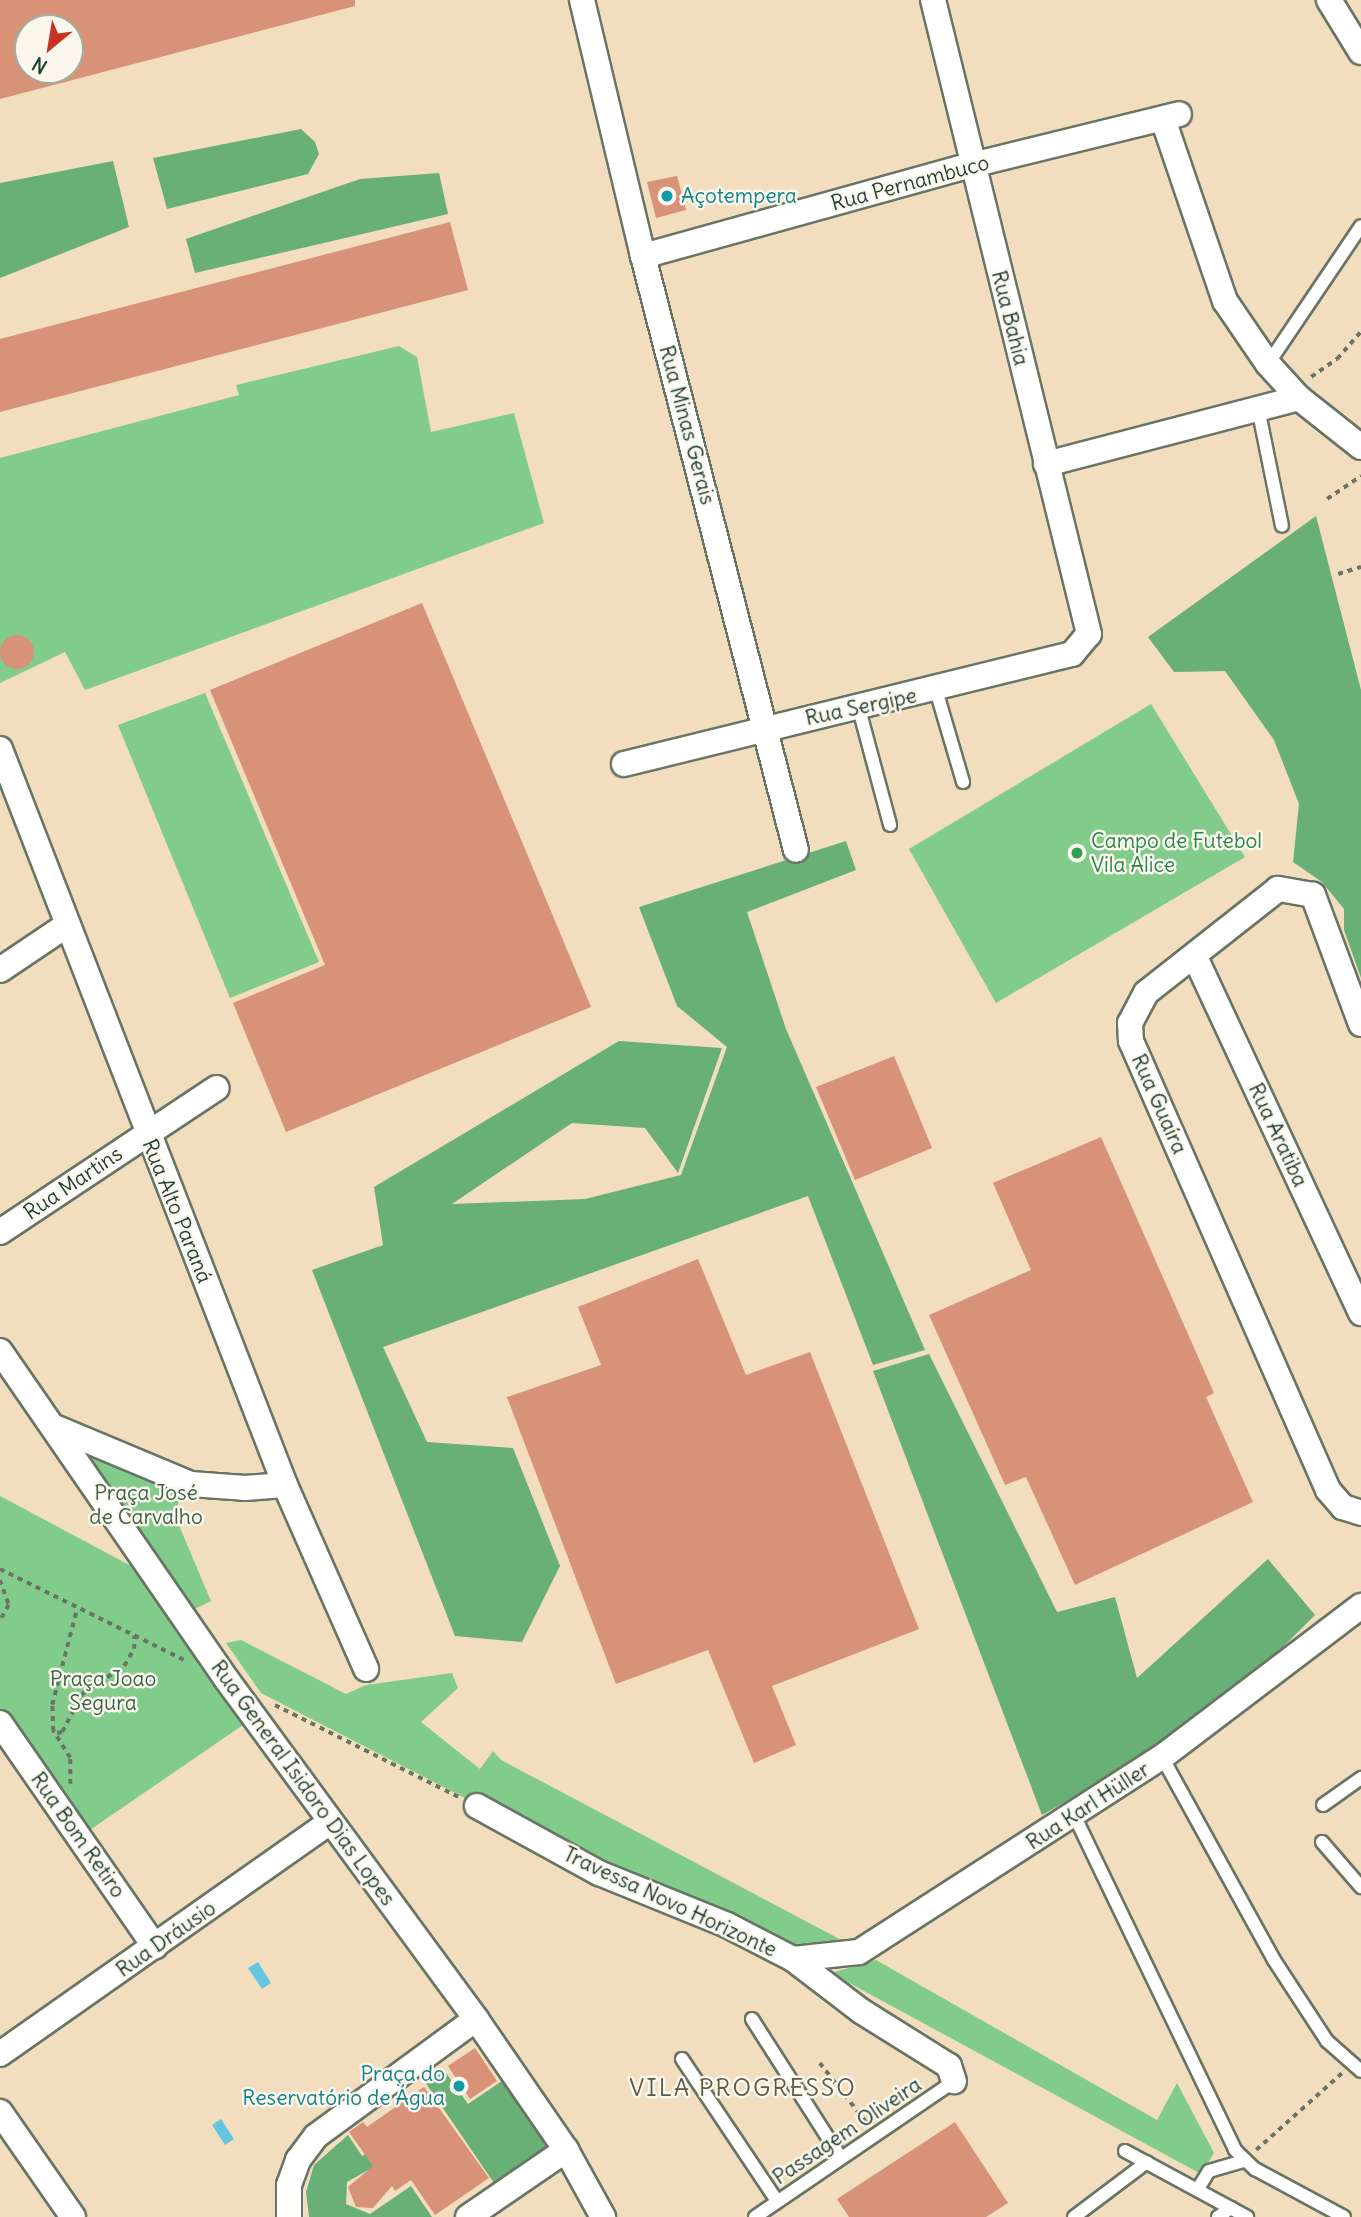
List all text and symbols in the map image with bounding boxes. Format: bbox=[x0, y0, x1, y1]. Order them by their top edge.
north arrow bbox=[14, 14, 84, 84]
text: N bbox=[28, 52, 51, 79]
street label: Rua Pernambuco bbox=[828, 150, 992, 216]
place label: Açotempera bbox=[681, 183, 797, 209]
marker: Açotempera bbox=[659, 188, 675, 204]
street label: Rua Bahia bbox=[986, 268, 1034, 368]
street label: Rua Minas Gerais bbox=[654, 343, 720, 507]
street label: Rua Sergipe bbox=[803, 683, 919, 731]
place label: Campo de Futebol Vila Alice bbox=[1091, 828, 1262, 878]
marker: Campo de Futebol Vila Alice bbox=[1069, 845, 1085, 861]
street label: Rua Guaíra bbox=[1126, 1050, 1192, 1158]
street label: Rua Aratiba bbox=[1243, 1079, 1313, 1191]
street label: Rua Alto Paraná bbox=[137, 1135, 217, 1287]
street label: Rua Martins bbox=[19, 1141, 127, 1225]
park label: Praça José de Carvalho bbox=[89, 1480, 203, 1530]
street label: Rua General Isidoro Dias Lopes bbox=[205, 1655, 401, 1911]
park label: Praça Joao Segura bbox=[50, 1666, 156, 1716]
street label: Rua Karl Hüller bbox=[1022, 1757, 1154, 1855]
street label: Rua Bom Retiro bbox=[25, 1767, 131, 1903]
street label: Travessa Novo Horizonte bbox=[559, 1841, 781, 1963]
street label: Rua Dráusio bbox=[111, 1895, 221, 1983]
place label: Praça do Reservatório de Água bbox=[242, 2061, 445, 2111]
street label: Passagem Oliveira bbox=[768, 2072, 926, 2190]
district label: VILA PROGRESSO bbox=[631, 2074, 855, 2102]
marker: Praça do Reservatório de Água bbox=[451, 2078, 467, 2094]

